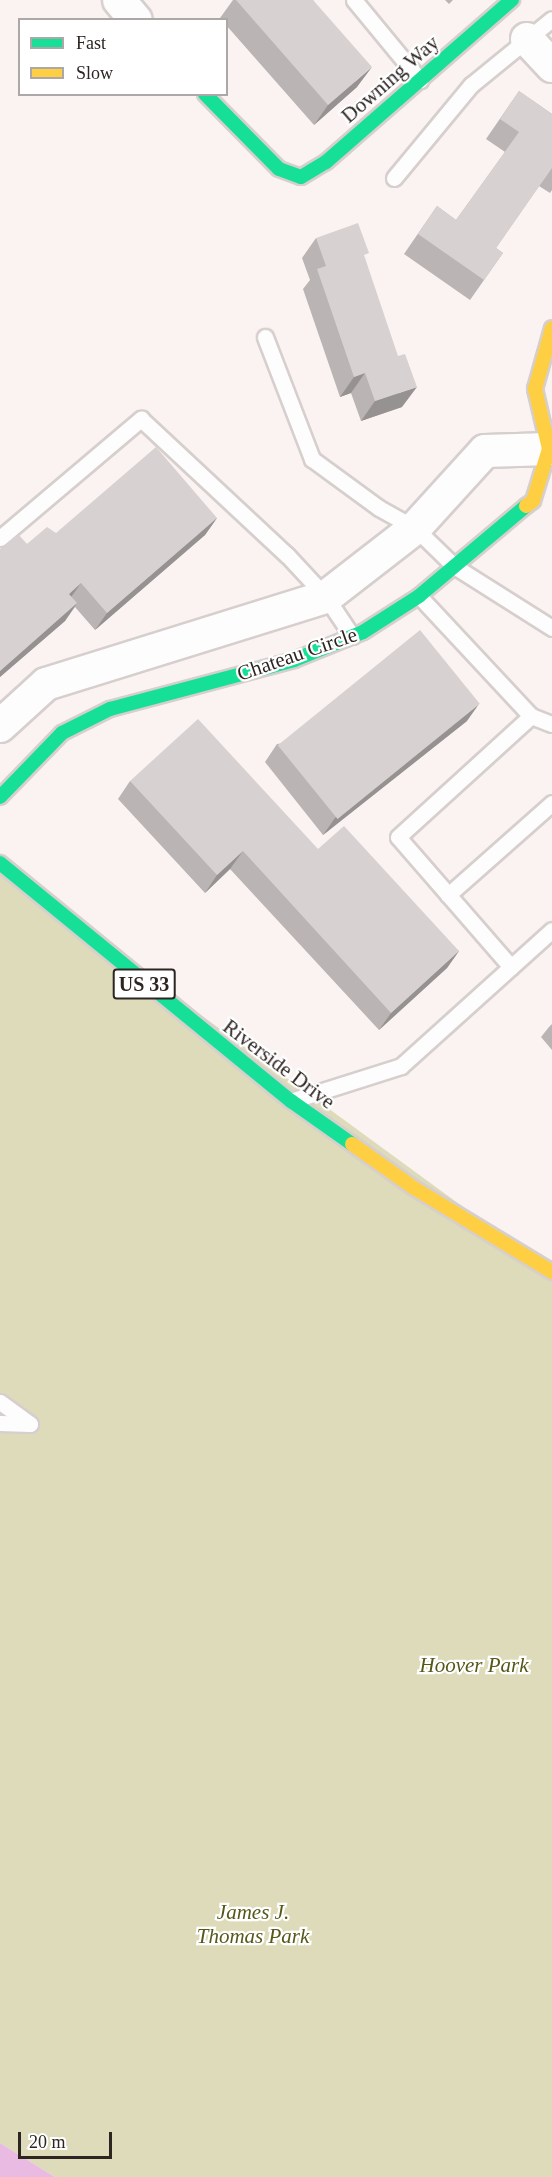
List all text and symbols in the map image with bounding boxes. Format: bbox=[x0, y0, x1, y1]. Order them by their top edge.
legend bbox=[18, 18, 228, 96]
street label: Downing Way bbox=[336, 30, 444, 128]
text: Fast bbox=[76, 33, 106, 53]
text: Slow bbox=[76, 63, 113, 83]
street label: Chateau Circle bbox=[234, 622, 360, 686]
road number: US 33 bbox=[112, 967, 176, 1001]
street label: Riverside Drive bbox=[218, 1014, 340, 1114]
park label: Hoover Park bbox=[419, 1652, 529, 1678]
park label: James J. Thomas Park bbox=[197, 1899, 309, 1949]
scale bar bbox=[21, 2120, 116, 2158]
text: 20 m bbox=[29, 2132, 66, 2152]

